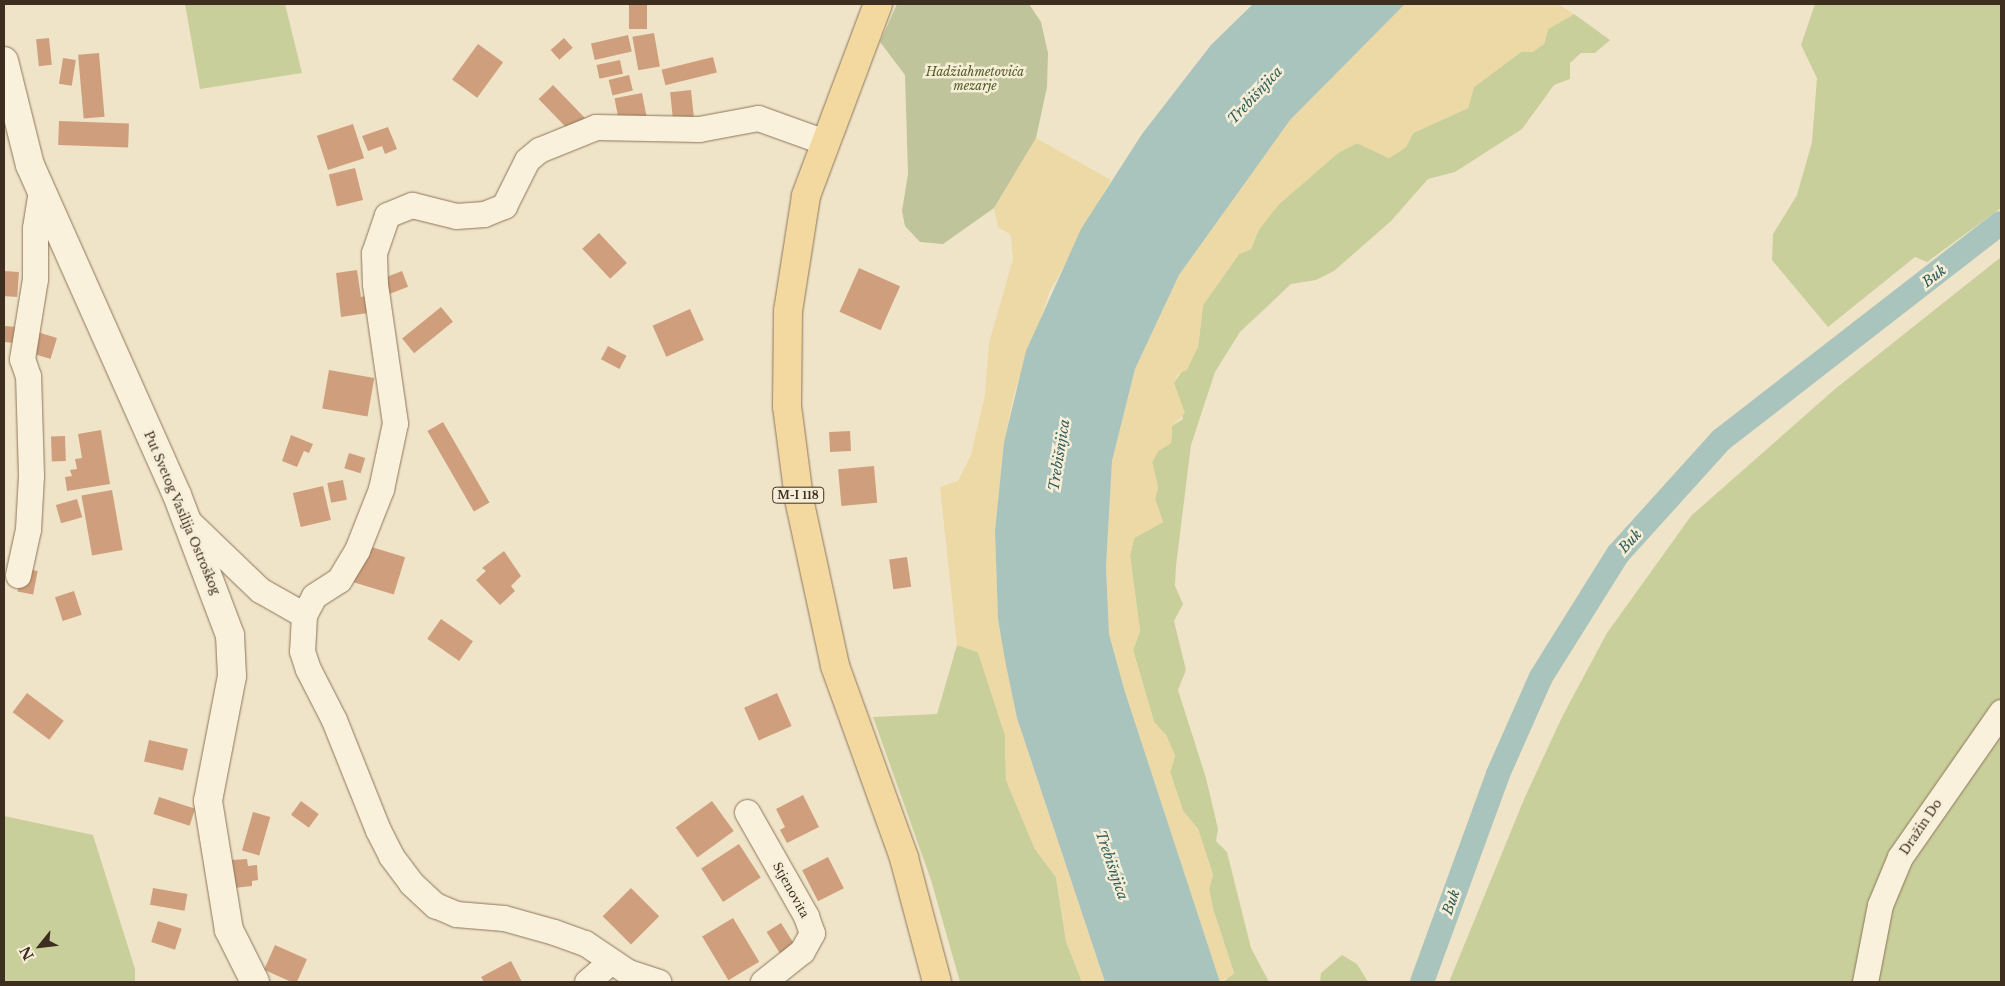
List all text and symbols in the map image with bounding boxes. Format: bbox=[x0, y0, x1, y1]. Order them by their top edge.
water label: Trebišnjica bbox=[1224, 63, 1286, 127]
park label: Hadžiahmetovića mezarje bbox=[926, 65, 1024, 93]
water label: Buk bbox=[1919, 262, 1949, 290]
water label: Trebišnjica bbox=[1045, 418, 1073, 492]
street label: Put Svetog Vasilija Ostroškog bbox=[141, 429, 223, 597]
road number: M-I 118 bbox=[772, 486, 824, 504]
water label: Buk bbox=[1615, 526, 1645, 556]
street label: Dražin Do bbox=[1897, 796, 1945, 858]
water label: Trebišnjica bbox=[1092, 828, 1132, 902]
street label: Stjenovita bbox=[770, 860, 812, 920]
water label: Buk bbox=[1439, 887, 1463, 917]
north arrow bbox=[15, 921, 65, 971]
text: N bbox=[16, 943, 38, 963]

